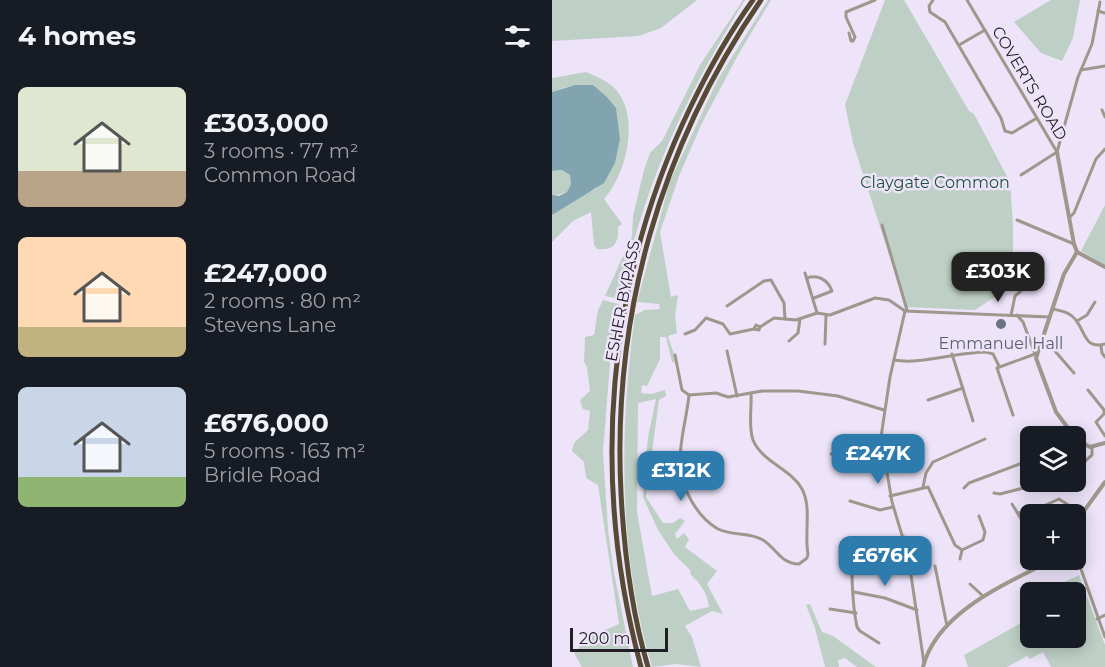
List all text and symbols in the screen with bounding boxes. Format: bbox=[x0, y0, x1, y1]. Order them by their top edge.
text: 4 homes bbox=[18, 20, 136, 52]
icon: filters bbox=[501, 20, 534, 53]
street label: COVERTS ROAD bbox=[988, 23, 1071, 144]
text: £303,000 bbox=[204, 107, 329, 139]
icon: home bbox=[66, 111, 138, 183]
text: 3 rooms · 77 m² bbox=[204, 139, 359, 163]
text: Common Road bbox=[204, 163, 356, 187]
park label: Claygate Common bbox=[860, 173, 1010, 192]
street label: ESHER BYPASS bbox=[601, 239, 644, 363]
pin: £303K bbox=[956, 252, 1040, 303]
text: £247,000 bbox=[204, 257, 327, 289]
text: £303K bbox=[965, 259, 1031, 283]
icon: home bbox=[66, 261, 138, 333]
text: 2 rooms · 80 m² bbox=[204, 289, 361, 313]
text: Stevens Lane bbox=[204, 313, 336, 337]
marker: Emmanuel Hall bbox=[994, 317, 1008, 331]
place label: Emmanuel Hall bbox=[939, 334, 1063, 353]
text: £676,000 bbox=[204, 407, 329, 439]
icon: home bbox=[66, 411, 138, 483]
map controls bbox=[1020, 426, 1086, 648]
button: layers bbox=[1020, 426, 1086, 492]
pin: £247K bbox=[836, 434, 920, 485]
text: 5 rooms · 163 m² bbox=[204, 439, 366, 463]
text: £247K bbox=[846, 441, 910, 465]
pin: £312K bbox=[639, 451, 723, 502]
text: £312K bbox=[651, 458, 711, 482]
text: Bridle Road bbox=[204, 463, 321, 487]
button: + bbox=[1020, 504, 1086, 570]
pin: £676K bbox=[843, 536, 927, 587]
text: £676K bbox=[853, 543, 917, 567]
button: − bbox=[1020, 582, 1086, 648]
scale bar bbox=[570, 625, 668, 652]
text: 200 m bbox=[579, 629, 630, 648]

